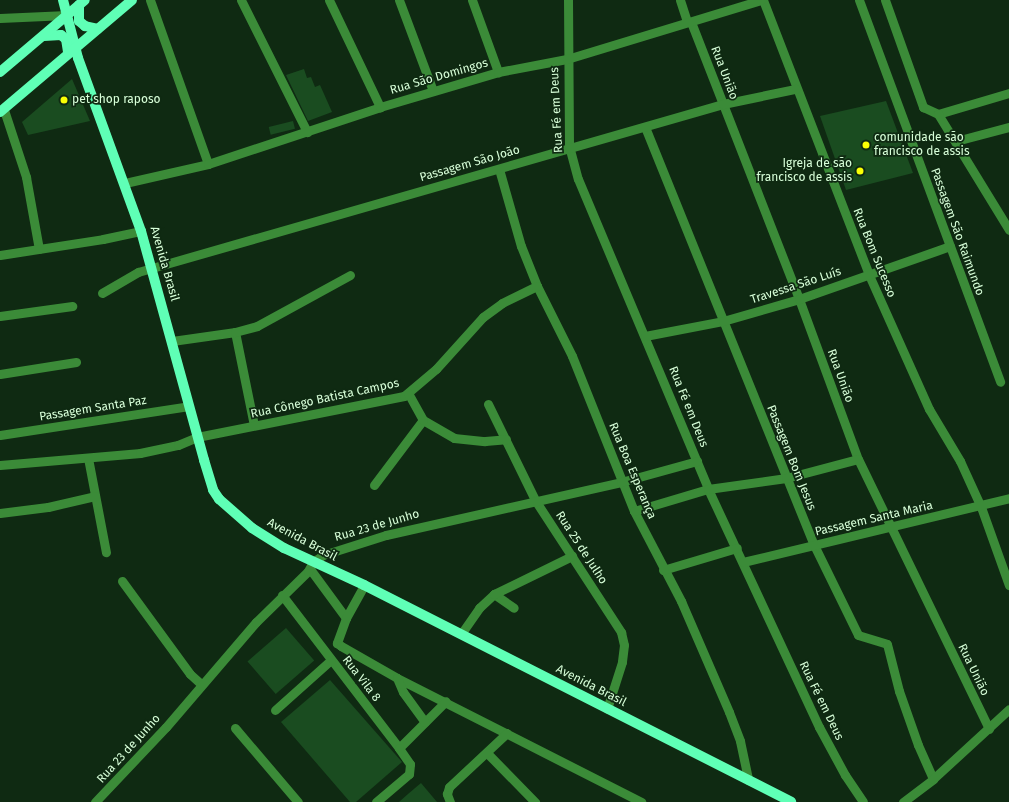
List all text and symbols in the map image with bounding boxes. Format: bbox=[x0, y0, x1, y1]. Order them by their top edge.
street label: Rua União bbox=[707, 44, 741, 102]
street label: Rua São Domingos bbox=[388, 56, 490, 98]
street label: Rua Fé em Deus bbox=[548, 67, 566, 153]
place label: pet shop raposo bbox=[72, 93, 161, 107]
marker: pet shop raposo bbox=[59, 95, 69, 105]
place label: comunidade são francisco de assis bbox=[874, 131, 970, 159]
marker: comunidade são francisco de assis bbox=[861, 140, 871, 150]
street label: Passagem São João bbox=[418, 143, 522, 185]
place label: Igreja de são francisco de assis bbox=[756, 157, 852, 185]
marker: Igreja de são francisco de assis bbox=[855, 166, 865, 176]
street label: Passagem São Raimundo bbox=[927, 166, 987, 298]
street label: Rua Bom Sucesso bbox=[849, 206, 899, 300]
street label: Avenida Brasil bbox=[146, 225, 182, 303]
street label: Travessa São Luís bbox=[749, 265, 843, 307]
street label: Rua União bbox=[824, 347, 856, 405]
street label: Rua Fé em Deus bbox=[665, 364, 711, 450]
street label: Rua Cônego Batista Campos bbox=[249, 376, 401, 422]
street label: Passagem Santa Paz bbox=[38, 393, 148, 425]
street label: Passagem Bom Jesus bbox=[763, 403, 819, 513]
street label: Rua Boa Esperança bbox=[605, 421, 659, 521]
street label: Passagem Santa Maria bbox=[814, 498, 934, 540]
street label: Rua 23 de Junho bbox=[333, 507, 421, 545]
street label: Rua 25 de Julho bbox=[552, 509, 610, 587]
street label: Avenida Brasil bbox=[265, 516, 339, 564]
street label: Rua União bbox=[954, 642, 992, 698]
street label: Rua Vila 8 bbox=[339, 653, 383, 705]
street label: Rua Fé em Deus bbox=[796, 659, 846, 743]
street label: Avenida Brasil bbox=[553, 662, 629, 710]
street label: Rua 23 de Junho bbox=[94, 712, 164, 786]

